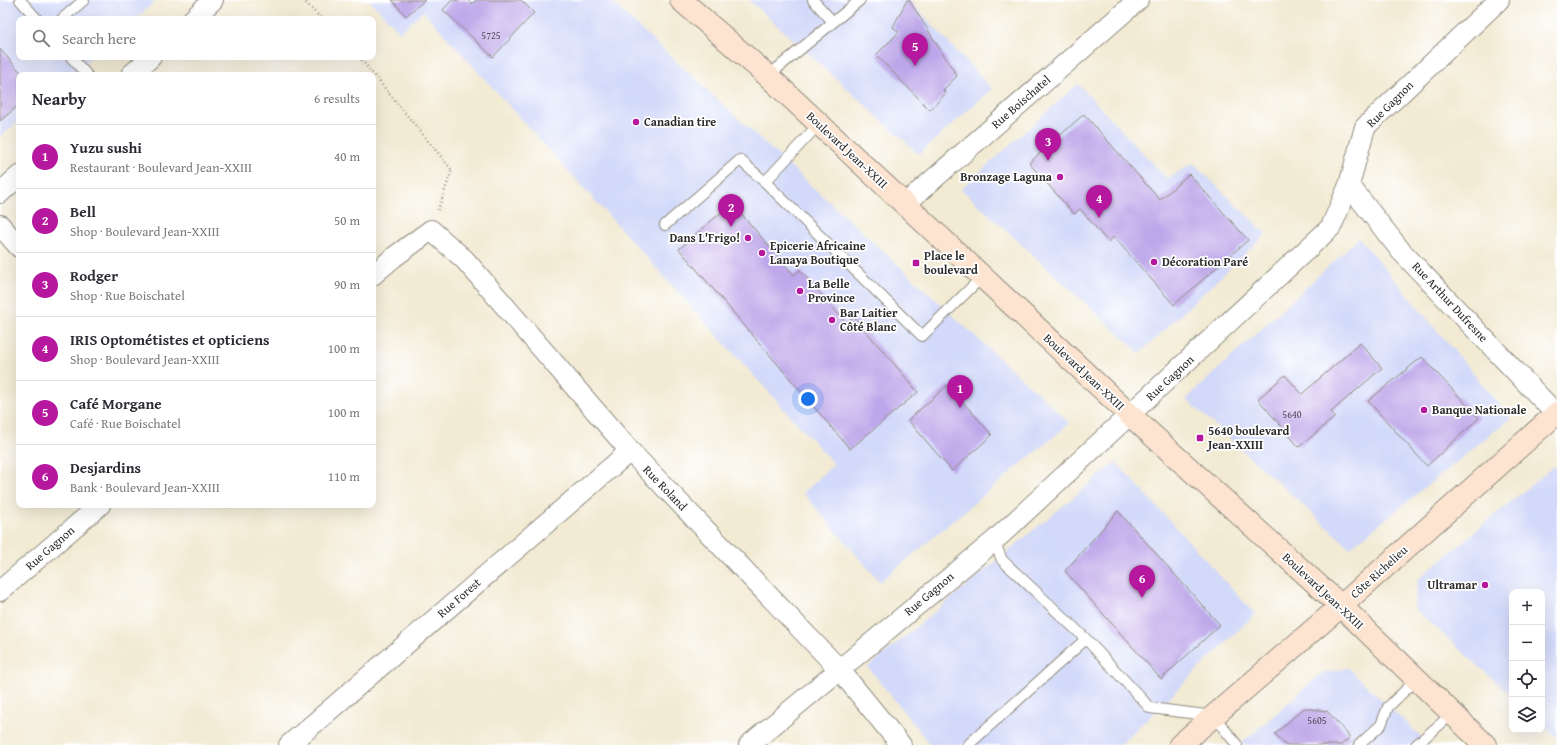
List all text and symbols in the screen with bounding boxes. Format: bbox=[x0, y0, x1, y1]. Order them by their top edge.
search box bbox=[16, 16, 376, 60]
icon: search bbox=[30, 27, 52, 49]
text: Search here bbox=[62, 28, 136, 49]
house number: 5725 bbox=[481, 28, 501, 43]
pin: 5 bbox=[902, 33, 928, 66]
street label: Rue Boischatel bbox=[987, 71, 1054, 132]
street label: Rue Gagnon bbox=[1362, 76, 1417, 131]
text: Nearby bbox=[32, 86, 86, 111]
text: 6 results bbox=[314, 89, 360, 108]
street label: Boulevard Jean-XXIII bbox=[803, 107, 892, 192]
place label: Canadian tire bbox=[644, 113, 716, 130]
marker: Canadian tire bbox=[631, 117, 641, 127]
pin: 3 bbox=[1035, 128, 1061, 161]
text: Yuzu sushi bbox=[70, 137, 142, 158]
text: 1 bbox=[42, 147, 48, 166]
text: 40 m bbox=[334, 147, 360, 166]
text: Restaurant · Boulevard Jean-XXIII bbox=[70, 158, 252, 177]
place label: Bronzage Laguna bbox=[960, 168, 1053, 185]
marker: Bronzage Laguna bbox=[1055, 172, 1065, 182]
pin: 4 bbox=[1086, 185, 1112, 218]
pin: 2 bbox=[718, 194, 744, 227]
text: Bell bbox=[70, 201, 96, 222]
text: 2 bbox=[42, 211, 48, 230]
text: 50 m bbox=[334, 211, 360, 230]
text: Shop · Boulevard Jean-XXIII bbox=[70, 222, 220, 241]
place label: Dans L'Frigo! bbox=[670, 229, 740, 246]
marker: Dans L'Frigo! bbox=[743, 233, 753, 243]
place label: Epicerie Africaine Lanaya Boutique bbox=[770, 237, 866, 268]
place label: Place le boulevard bbox=[924, 247, 978, 278]
marker: Epicerie Africaine Lanaya Boutique bbox=[757, 248, 767, 258]
place label: Décoration Paré bbox=[1162, 253, 1248, 270]
marker: Décoration Paré bbox=[1149, 257, 1159, 267]
marker: Place le boulevard bbox=[911, 258, 921, 268]
street label: Rue Arthur Dufresne bbox=[1409, 258, 1492, 346]
text: Rodger bbox=[70, 265, 118, 286]
text: 3 bbox=[42, 275, 48, 294]
text: 90 m bbox=[334, 275, 360, 294]
place label: La Belle Province bbox=[808, 275, 855, 306]
text: Shop · Rue Boischatel bbox=[70, 286, 185, 305]
marker: La Belle Province bbox=[795, 286, 805, 296]
place label: Bar Laitier Côté Blanc bbox=[840, 304, 898, 335]
marker: Bar Laitier Côté Blanc bbox=[827, 315, 837, 325]
text: IRIS Optométistes et opticiens bbox=[70, 329, 269, 350]
street label: Boulevard Jean-XXIII bbox=[1040, 329, 1129, 414]
text: 4 bbox=[42, 339, 48, 358]
text: 100 m bbox=[328, 339, 360, 358]
text: Shop · Boulevard Jean-XXIII bbox=[70, 350, 220, 369]
street label: Rue Gagnon bbox=[1142, 351, 1198, 404]
pin: 1 bbox=[947, 375, 973, 408]
your location bbox=[798, 389, 818, 409]
text: Café Morgane bbox=[70, 393, 162, 414]
place label: Banque Nationale bbox=[1432, 401, 1527, 418]
text: 5 bbox=[42, 403, 48, 422]
text: 100 m bbox=[328, 403, 360, 422]
marker: Banque Nationale bbox=[1419, 405, 1429, 415]
house number: 5640 bbox=[1282, 407, 1302, 422]
text: Café · Rue Boischatel bbox=[70, 414, 181, 433]
place label: 5640 boulevard Jean-XXIII bbox=[1206, 422, 1289, 453]
marker: 5640 boulevard Jean-XXIII bbox=[1195, 433, 1205, 443]
text: Desjardins bbox=[70, 457, 141, 478]
street label: Rue Roland bbox=[639, 461, 692, 514]
text: 6 bbox=[42, 467, 48, 486]
text: 110 m bbox=[328, 467, 360, 486]
text: Bank · Boulevard Jean-XXIII bbox=[70, 478, 220, 497]
street label: Rue Gagnon bbox=[21, 521, 78, 574]
street label: Côte Richelieu bbox=[1346, 541, 1411, 602]
street label: Boulevard Jean-XXIII bbox=[1279, 548, 1368, 633]
pin: 6 bbox=[1129, 565, 1155, 598]
street label: Rue Gagnon bbox=[900, 568, 957, 619]
street label: Rue Forest bbox=[433, 573, 485, 621]
place label: Ultramar bbox=[1427, 576, 1477, 593]
marker: Ultramar bbox=[1480, 580, 1490, 590]
map controls bbox=[1509, 589, 1545, 733]
button: + bbox=[1509, 589, 1545, 625]
button: − bbox=[1509, 625, 1545, 661]
button: locate bbox=[1509, 661, 1545, 697]
button: layers bbox=[1509, 697, 1545, 733]
house number: 5605 bbox=[1307, 713, 1327, 728]

